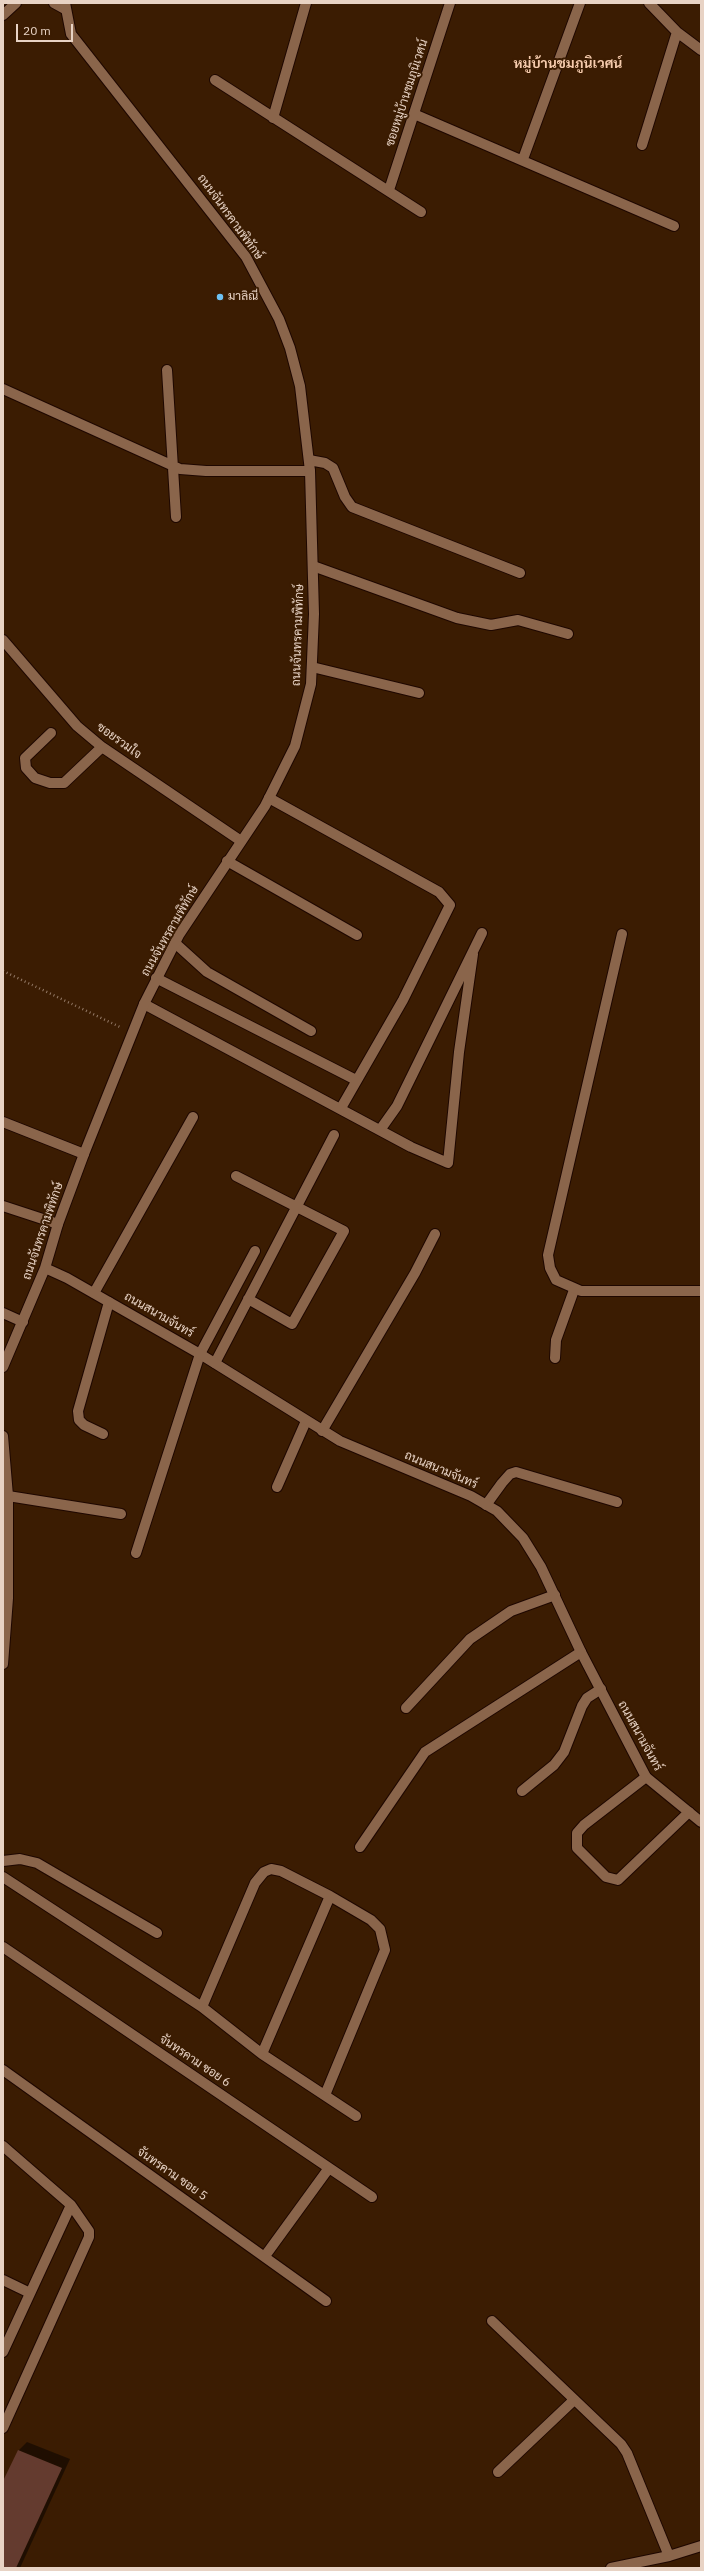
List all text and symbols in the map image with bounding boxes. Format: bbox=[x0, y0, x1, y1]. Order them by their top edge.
scale bar bbox=[18, 16, 75, 42]
text: 20 m bbox=[23, 23, 51, 38]
street label: ซอยหมู่บ้านชมภูนิเวศน์ bbox=[383, 38, 431, 148]
district label: หมู่บ้านชมภูนิเวศน์ bbox=[514, 56, 622, 72]
street label: ถนนจันทรคามพิทักษ์ bbox=[194, 171, 266, 263]
place label: มาลิณี bbox=[228, 290, 258, 304]
marker: มาลิณี bbox=[215, 292, 225, 302]
street label: ถนนจันทรคามพิทักษ์ bbox=[289, 584, 307, 686]
street label: ซอยรวมใจ bbox=[94, 720, 144, 762]
street label: ถนนจันทรคามพิทักษ์ bbox=[138, 883, 202, 979]
street label: ถนนจันทรคามพิทักษ์ bbox=[20, 1180, 66, 1282]
street label: ถนนสนามจันทร์ bbox=[122, 1289, 196, 1341]
street label: ถนนสนามจันทร์ bbox=[402, 1448, 480, 1492]
street label: ถนนสนามจันทร์ bbox=[615, 1698, 665, 1774]
street label: จันทรคาม ซอย 6 bbox=[157, 2032, 233, 2090]
street label: จันทรคาม ซอย 5 bbox=[134, 2144, 210, 2204]

